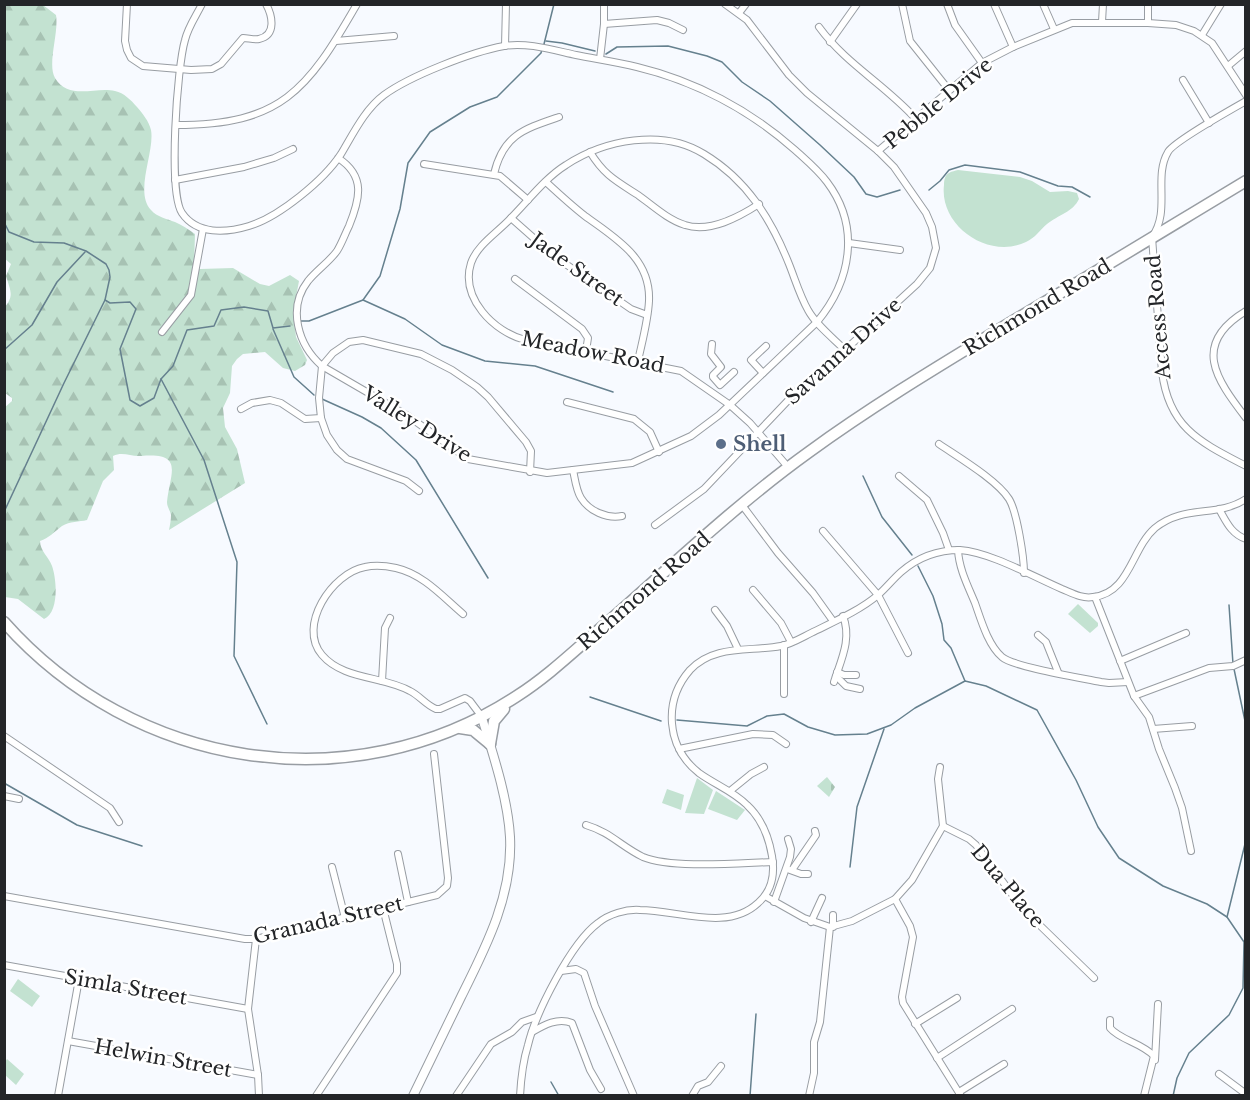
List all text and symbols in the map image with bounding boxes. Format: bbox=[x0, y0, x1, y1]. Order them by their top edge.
street label: Pebble Drive bbox=[879, 52, 997, 154]
street label: Jade Street bbox=[523, 225, 629, 311]
street label: Richmond Road bbox=[959, 253, 1115, 361]
street label: Access Road bbox=[1141, 254, 1175, 381]
street label: Savanna Drive bbox=[780, 293, 906, 409]
street label: Meadow Road bbox=[519, 326, 667, 378]
street label: Valley Drive bbox=[357, 380, 476, 467]
place label: Shell bbox=[733, 432, 786, 456]
marker: Shell bbox=[714, 437, 728, 451]
street label: Richmond Road bbox=[573, 527, 715, 655]
street label: Dua Place bbox=[966, 840, 1050, 932]
street label: Granada Street bbox=[251, 891, 406, 949]
street label: Simla Street bbox=[63, 964, 190, 1010]
street label: Helwin Street bbox=[92, 1034, 234, 1082]

